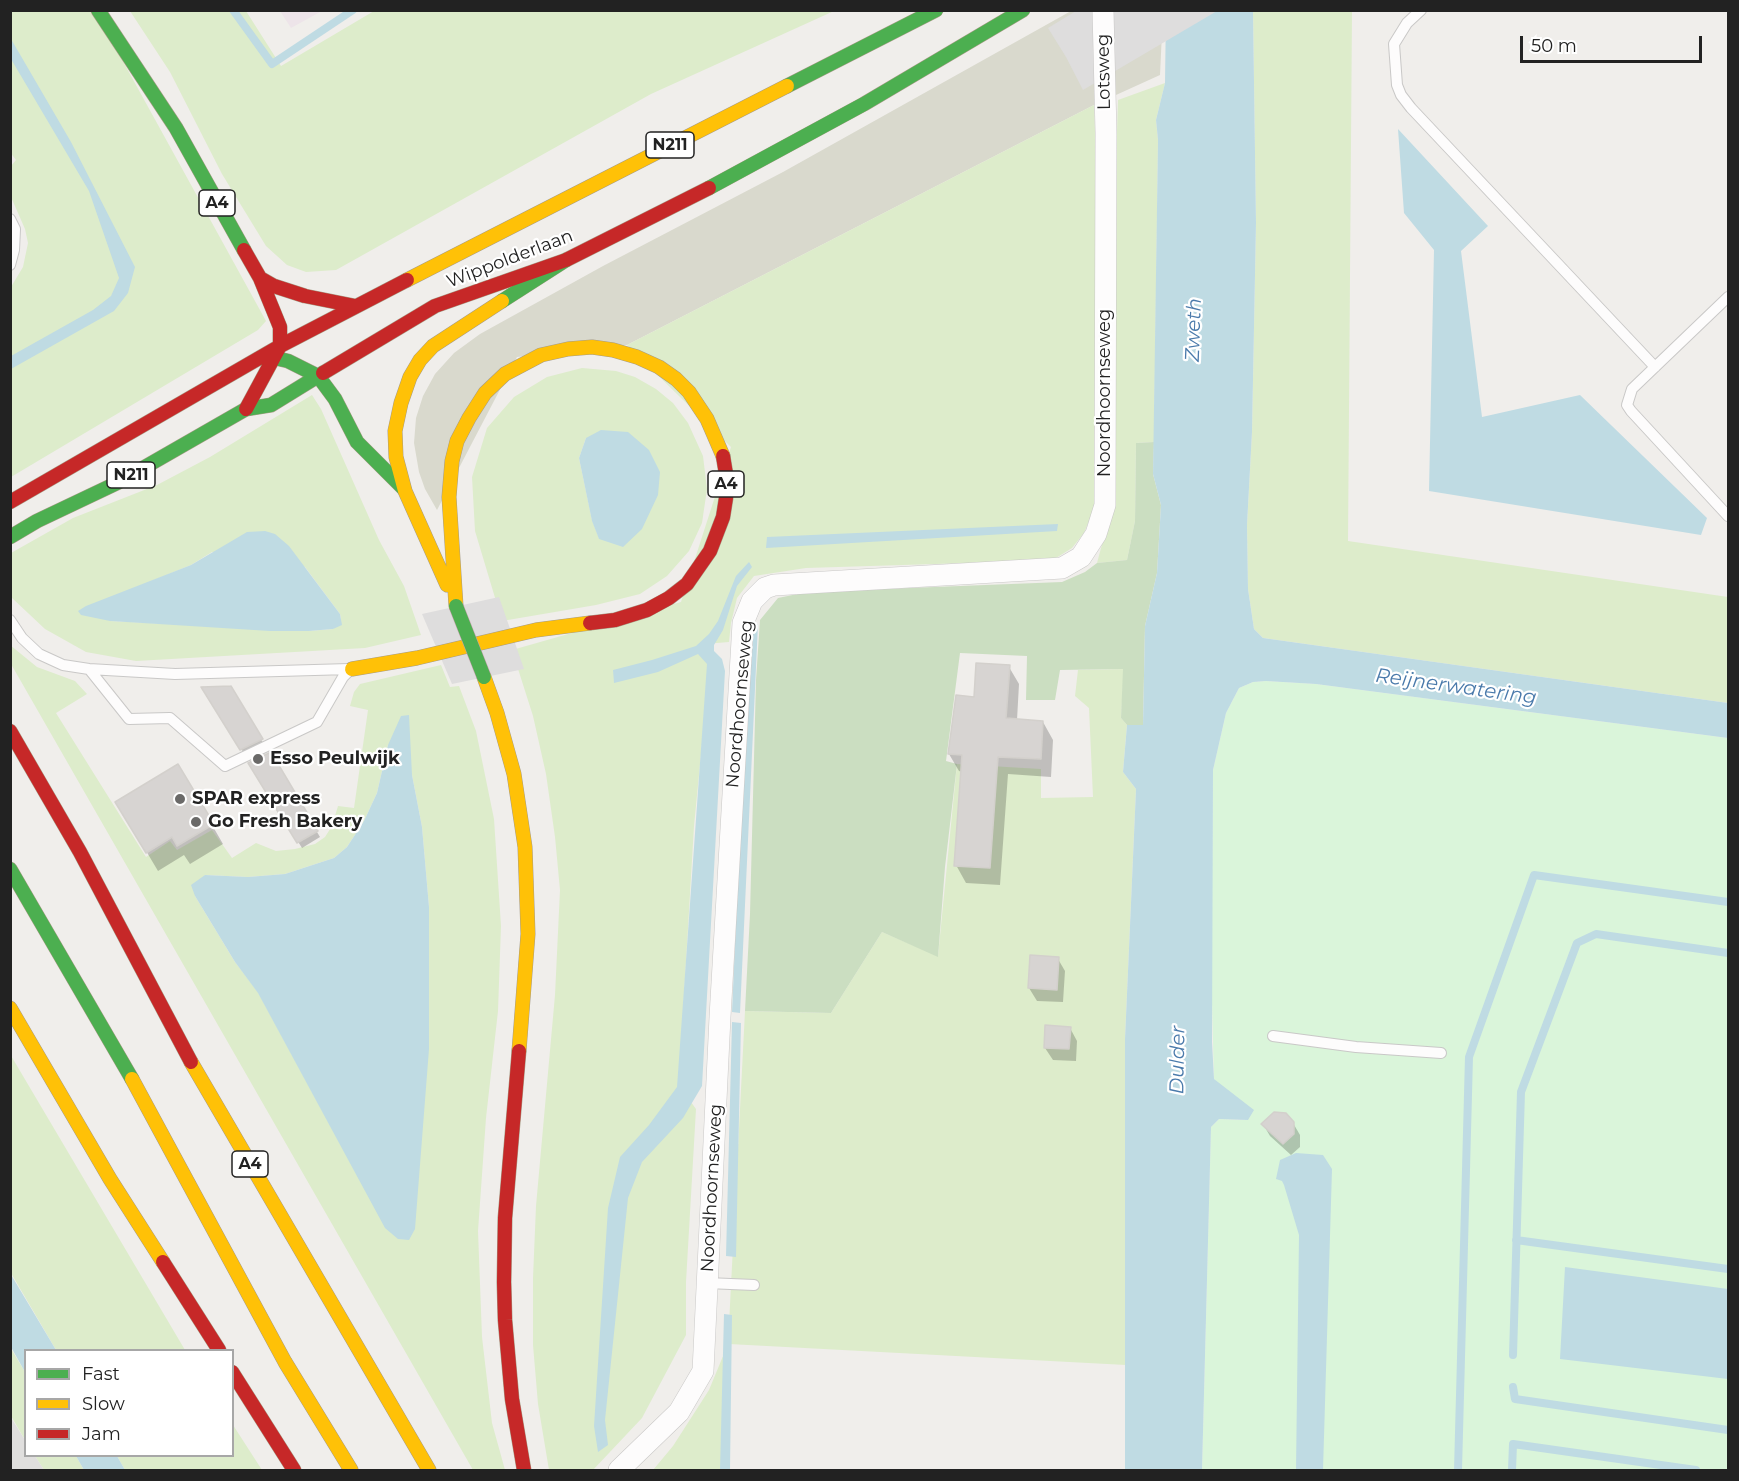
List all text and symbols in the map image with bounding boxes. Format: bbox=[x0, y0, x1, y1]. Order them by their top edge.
scale bar bbox=[1523, 24, 1704, 62]
street label: Lotsweg bbox=[1093, 34, 1115, 110]
text: 50 m bbox=[1531, 35, 1577, 57]
road number: N211 bbox=[646, 132, 694, 158]
road number: A4 bbox=[199, 190, 235, 216]
street label: Wippolderlaan bbox=[444, 225, 576, 293]
water label: Zweth bbox=[1181, 298, 1207, 362]
street label: Noordhoornseweg bbox=[1094, 309, 1116, 477]
road number: N211 bbox=[107, 462, 155, 488]
road number: A4 bbox=[708, 471, 744, 497]
street label: Noordhoornseweg bbox=[722, 619, 758, 789]
water label: Reijnerwatering bbox=[1374, 664, 1538, 710]
place label: Esso Peulwijk bbox=[270, 748, 400, 770]
marker: Esso Peulwijk bbox=[251, 752, 265, 766]
place label: SPAR express bbox=[192, 788, 320, 810]
marker: SPAR express bbox=[173, 792, 187, 806]
place label: Go Fresh Bakery bbox=[208, 811, 362, 833]
marker: Go Fresh Bakery bbox=[189, 815, 203, 829]
water label: Dulder bbox=[1165, 1025, 1191, 1095]
street label: Noordhoornseweg bbox=[697, 1103, 727, 1273]
road number: A4 bbox=[232, 1151, 268, 1177]
legend bbox=[24, 1349, 234, 1457]
text: Fast bbox=[82, 1363, 120, 1385]
text: Slow bbox=[82, 1393, 125, 1415]
text: Jam bbox=[82, 1423, 121, 1445]

